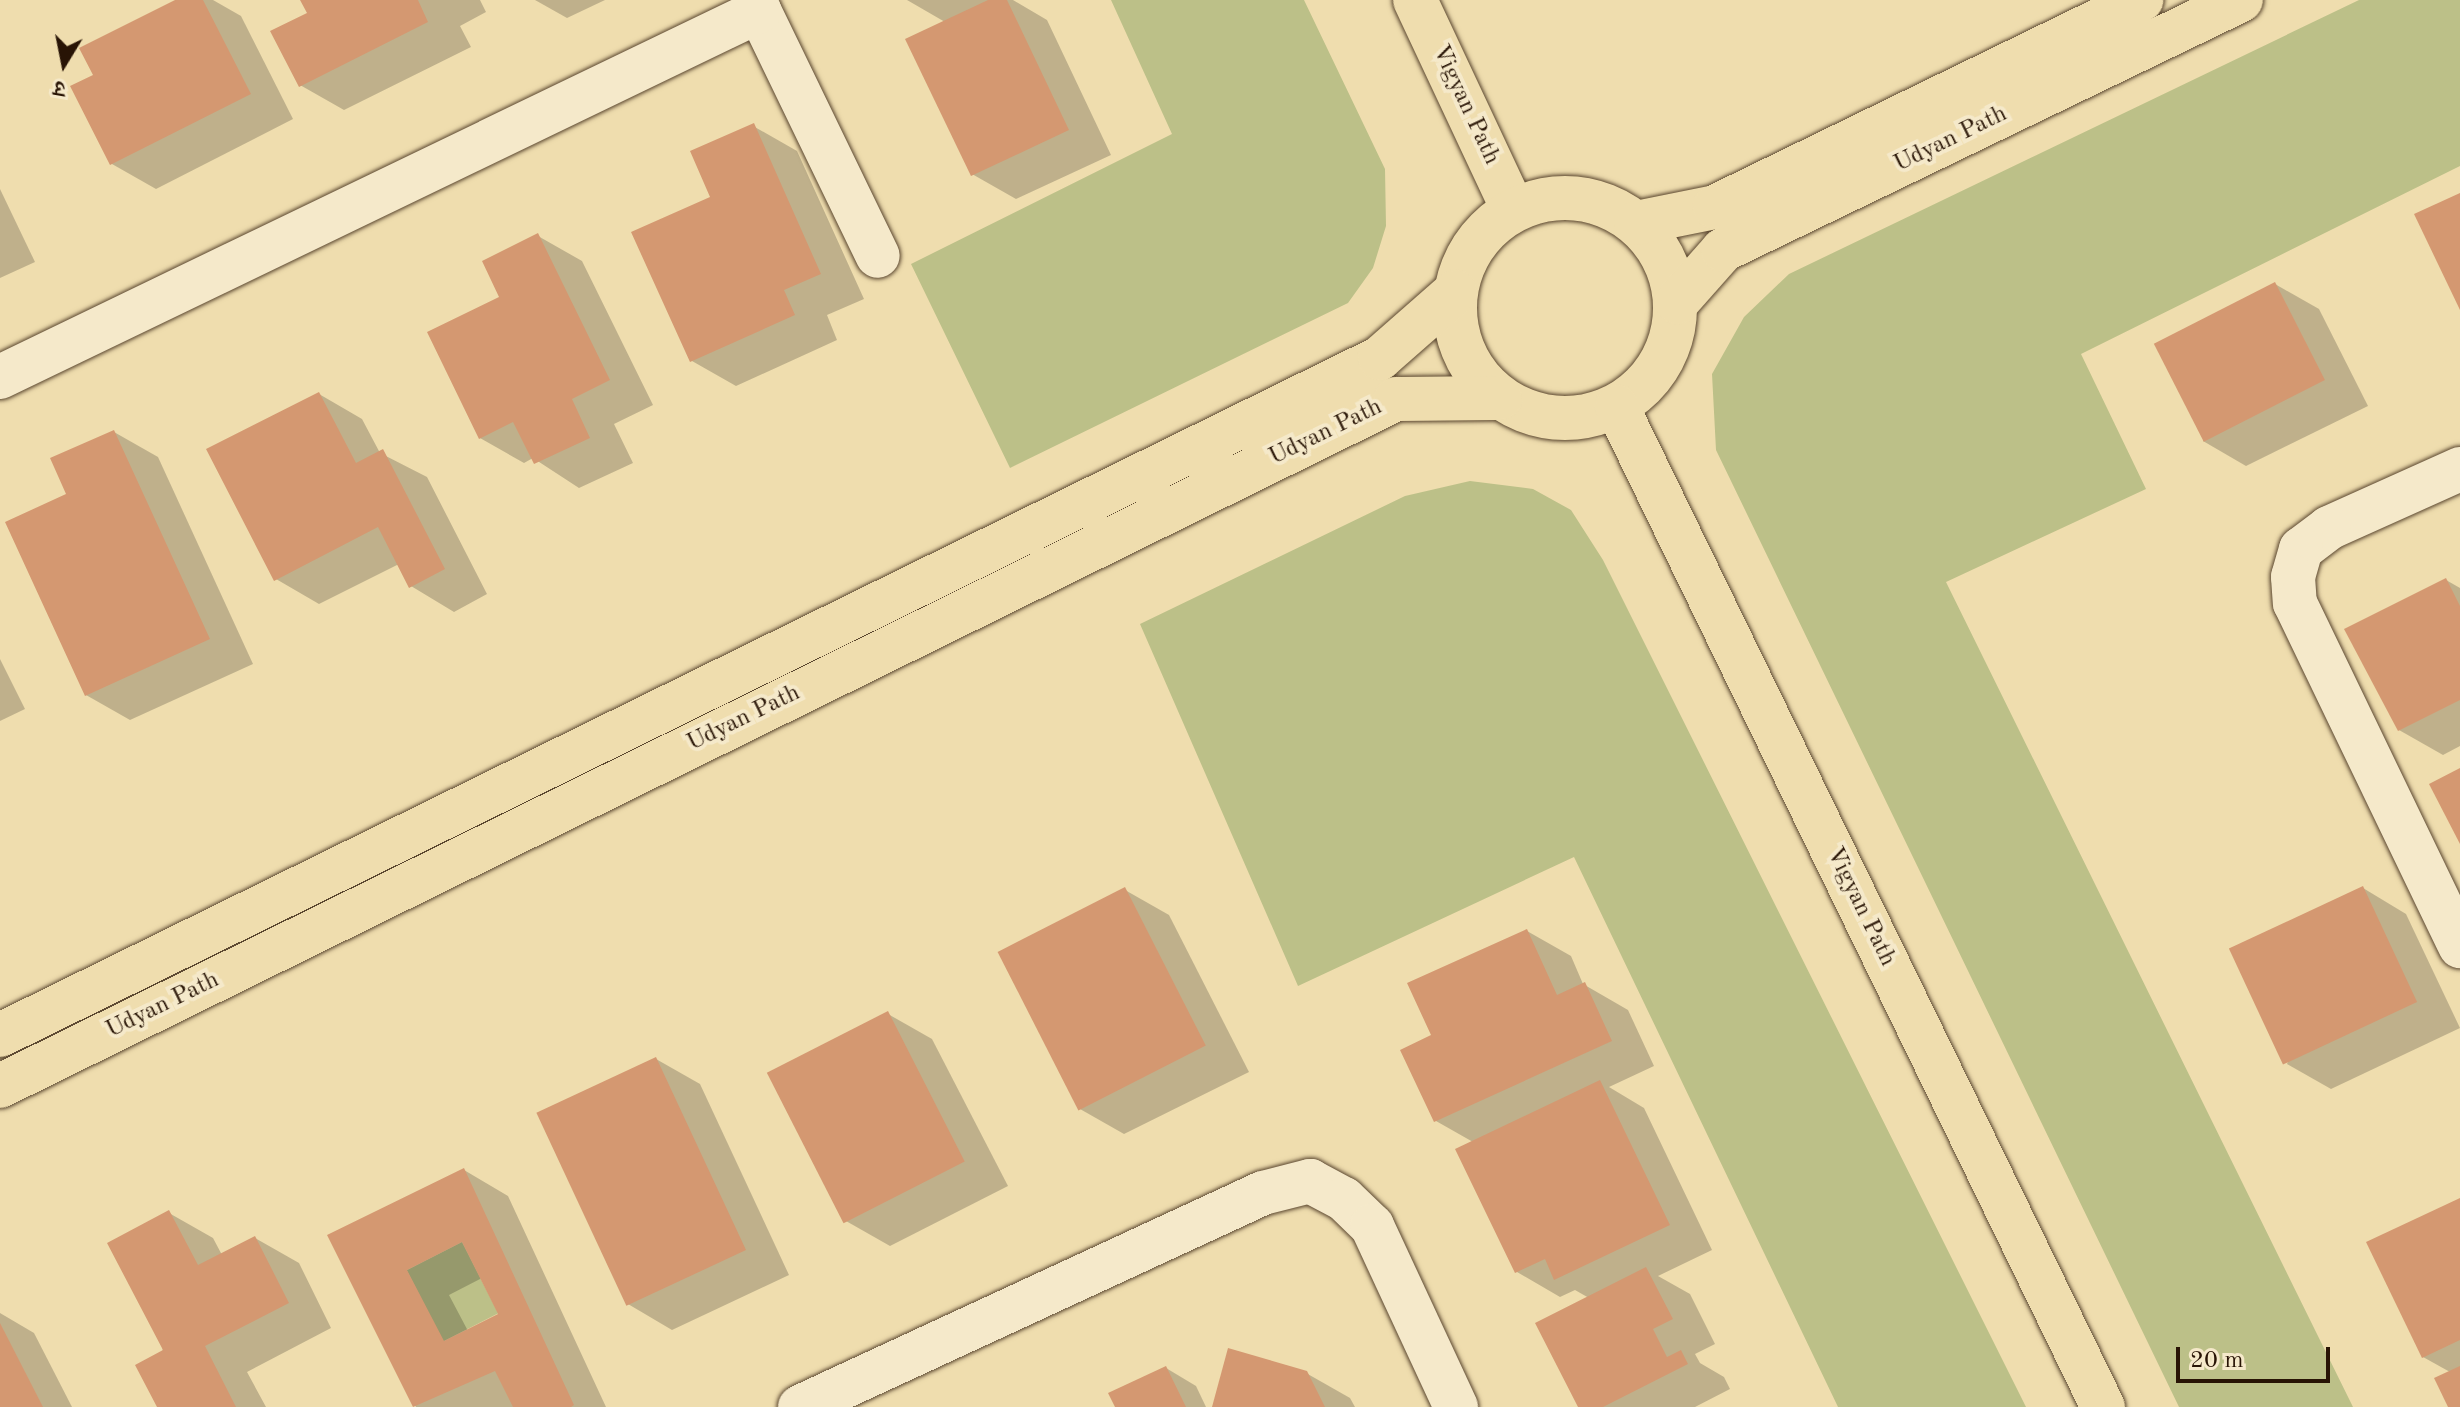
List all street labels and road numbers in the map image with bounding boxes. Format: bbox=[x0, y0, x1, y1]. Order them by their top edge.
street label: Vigyan Path bbox=[1425, 40, 1505, 170]
street label: Udyan Path bbox=[1890, 100, 2012, 180]
street label: Udyan Path bbox=[1265, 393, 1387, 473]
street label: Udyan Path bbox=[683, 679, 805, 759]
street label: Vigyan Path bbox=[1819, 843, 1901, 971]
street label: Udyan Path bbox=[102, 966, 224, 1046]

